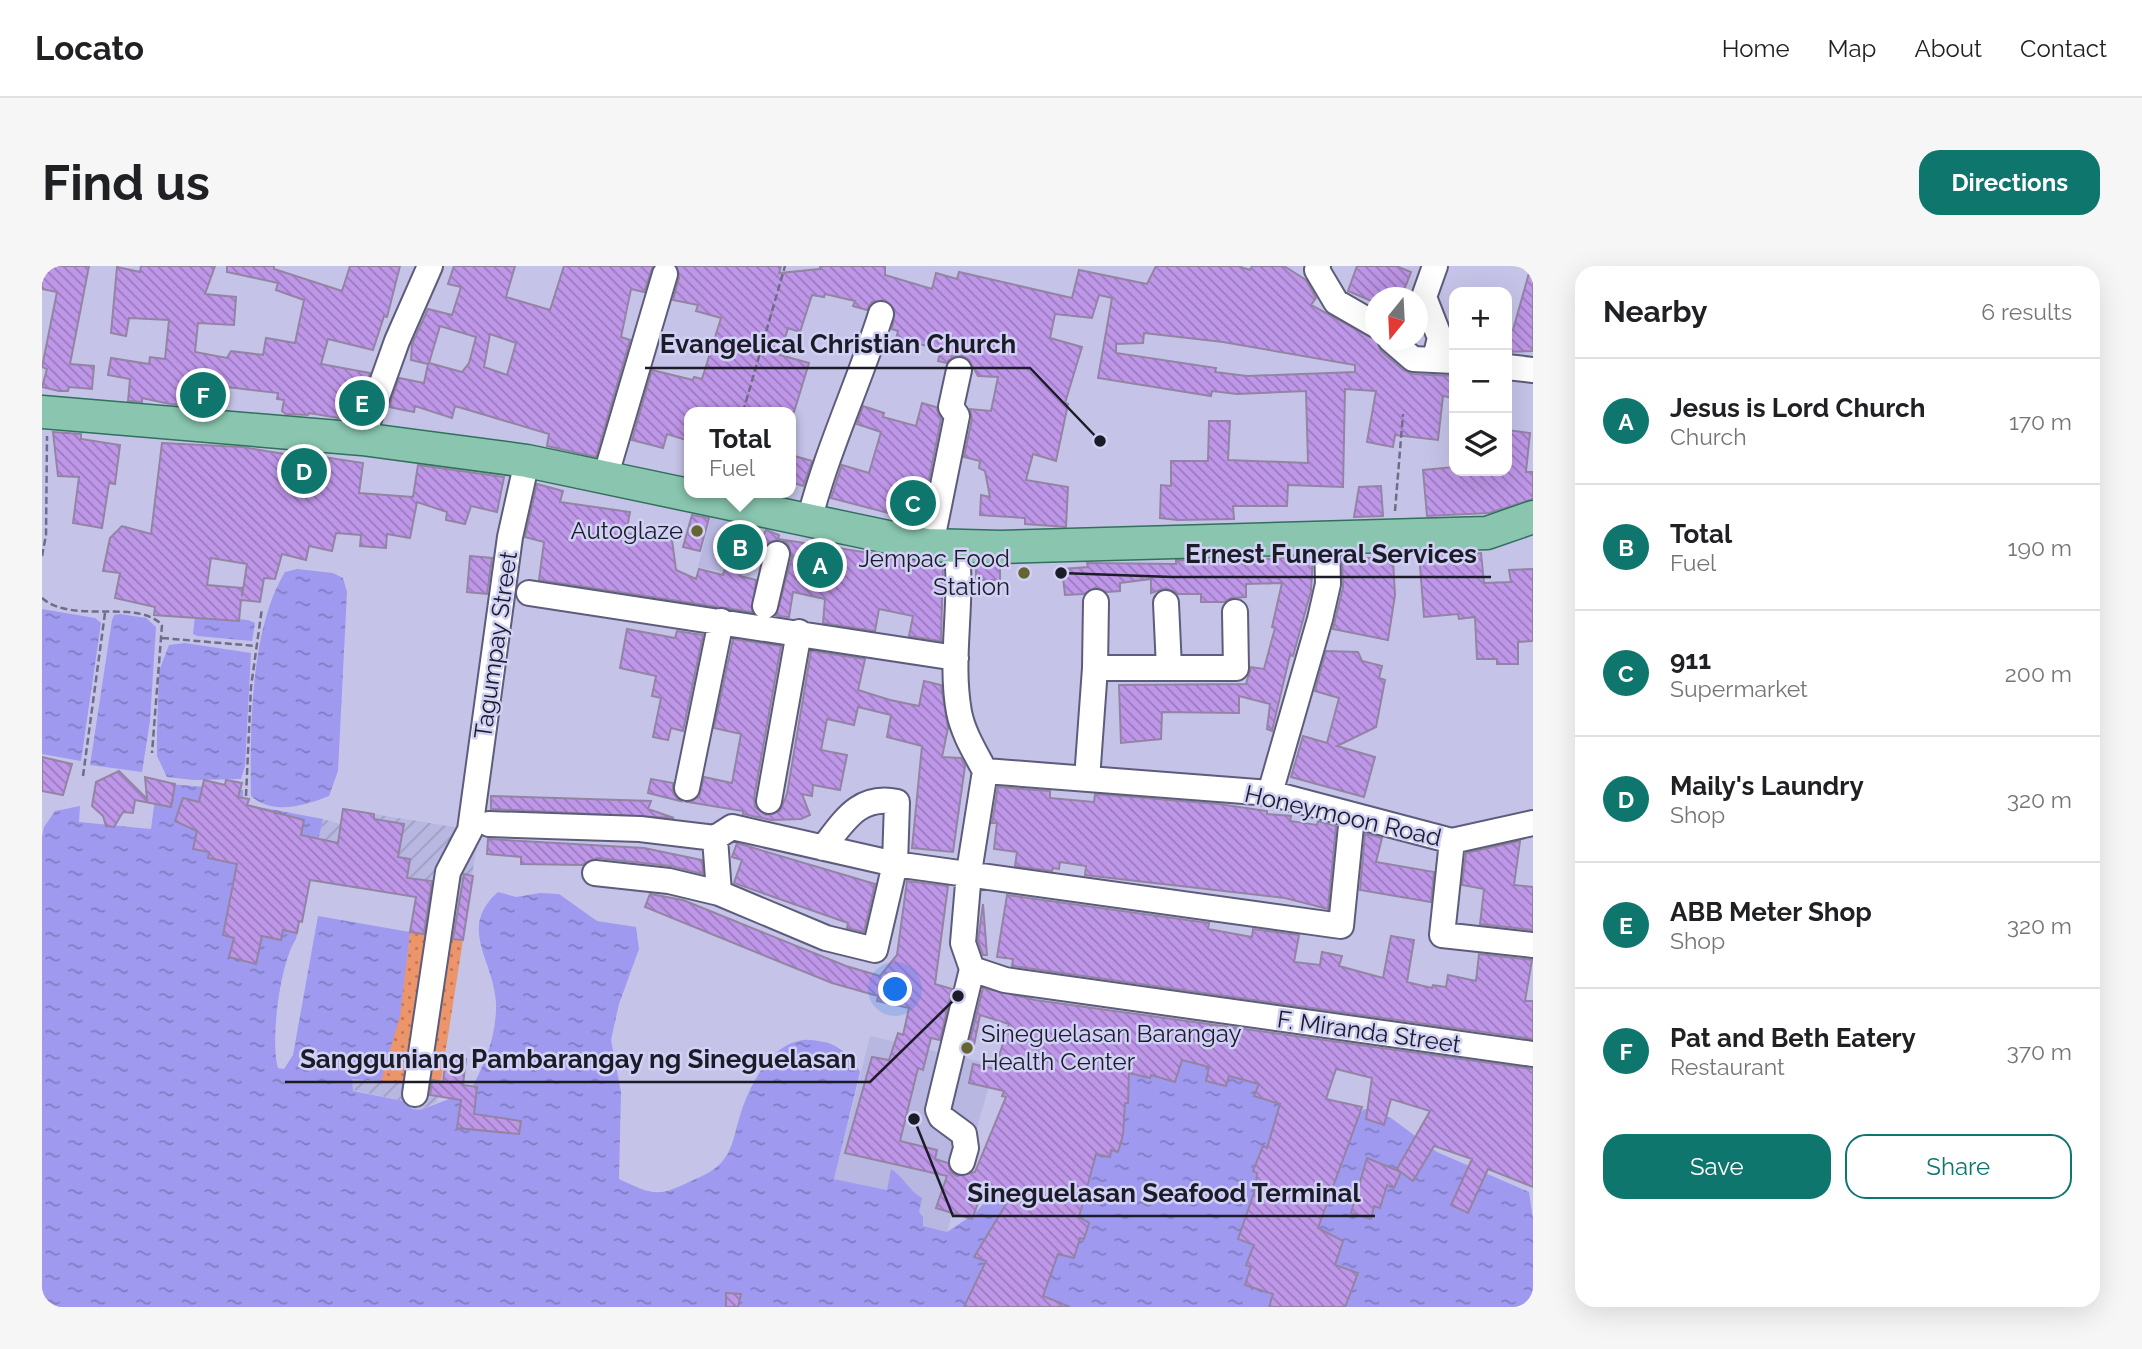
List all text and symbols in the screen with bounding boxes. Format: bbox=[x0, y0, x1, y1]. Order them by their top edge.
text: Locato bbox=[35, 29, 144, 68]
text: Home bbox=[1722, 34, 1790, 63]
text: Map bbox=[1828, 34, 1876, 63]
text: About bbox=[1914, 34, 1982, 63]
text: Contact bbox=[2020, 34, 2107, 63]
button: Directions bbox=[1919, 150, 2100, 215]
text: Find us bbox=[42, 154, 210, 211]
north arrow bbox=[1365, 287, 1428, 350]
map controls bbox=[1449, 287, 1512, 476]
button: + bbox=[1449, 287, 1512, 350]
text: Nearby bbox=[1603, 294, 1707, 329]
text: 6 results bbox=[1981, 298, 2072, 325]
callout: Evangelical Christian Church bbox=[645, 321, 1030, 368]
text: Evangelical Christian Church bbox=[660, 329, 1016, 359]
button: − bbox=[1449, 350, 1512, 413]
pin: F bbox=[180, 369, 226, 421]
pin: E bbox=[339, 377, 385, 429]
text: Jesus is Lord Church bbox=[1670, 393, 1925, 423]
popup bbox=[684, 407, 796, 498]
text: A bbox=[1618, 408, 1634, 435]
text: 170 m bbox=[2009, 408, 2072, 435]
button: layers bbox=[1449, 413, 1512, 476]
text: Church bbox=[1670, 423, 1747, 450]
text: Total bbox=[709, 424, 771, 454]
pin: D bbox=[281, 445, 327, 497]
text: Fuel bbox=[709, 454, 755, 481]
pin: C bbox=[890, 477, 936, 529]
place label: Autoglaze bbox=[571, 516, 683, 545]
text: Total bbox=[1670, 519, 1732, 549]
pin: B bbox=[717, 521, 763, 573]
marker: Autoglaze bbox=[689, 523, 705, 539]
callout: Ernest Funeral Services bbox=[1171, 530, 1491, 577]
text: B bbox=[1618, 534, 1634, 561]
text: 190 m bbox=[2008, 534, 2072, 561]
pin: A bbox=[797, 539, 843, 591]
text: Ernest Funeral Services bbox=[1185, 539, 1477, 569]
place label: Jempac Food Station bbox=[858, 544, 1010, 601]
street label: Tagumpay Street bbox=[468, 549, 523, 740]
text: Fuel bbox=[1670, 549, 1716, 576]
marker: Jempac Food Station bbox=[1016, 565, 1032, 581]
text: 911 bbox=[1670, 645, 1711, 675]
text: C bbox=[1618, 660, 1634, 687]
text: 200 m bbox=[2005, 660, 2072, 687]
text: Supermarket bbox=[1670, 675, 1808, 702]
text: Maily's Laundry bbox=[1670, 771, 1864, 801]
street label: Honeymoon Road bbox=[1242, 779, 1444, 852]
text: D bbox=[1618, 786, 1634, 813]
text: 320 m bbox=[2007, 786, 2072, 813]
text: Shop bbox=[1670, 801, 1725, 828]
text: ABB Meter Shop bbox=[1670, 897, 1872, 927]
text: E bbox=[1619, 912, 1633, 939]
text: 320 m bbox=[2007, 912, 2072, 939]
text: Shop bbox=[1670, 927, 1725, 954]
your location bbox=[878, 972, 912, 1006]
street label: F. Miranda Street bbox=[1275, 1004, 1463, 1059]
place label: Sineguelasan Barangay Health Center bbox=[981, 1019, 1242, 1076]
text: Pat and Beth Eatery bbox=[1670, 1023, 1916, 1053]
callout: Sangguniang Pambarangay ng Sineguelasan bbox=[285, 1035, 870, 1082]
text: F bbox=[1619, 1038, 1633, 1065]
text: 370 m bbox=[2007, 1038, 2072, 1065]
marker: Sineguelasan Barangay Health Center bbox=[959, 1040, 975, 1056]
text: Sangguniang Pambarangay ng Sineguelasan bbox=[300, 1044, 856, 1074]
text: Restaurant bbox=[1670, 1053, 1785, 1080]
button: Save bbox=[1603, 1134, 1831, 1199]
button: Share bbox=[1845, 1134, 2072, 1199]
callout: Sineguelasan Seafood Terminal bbox=[953, 1169, 1375, 1216]
text: Sineguelasan Seafood Terminal bbox=[967, 1178, 1361, 1208]

